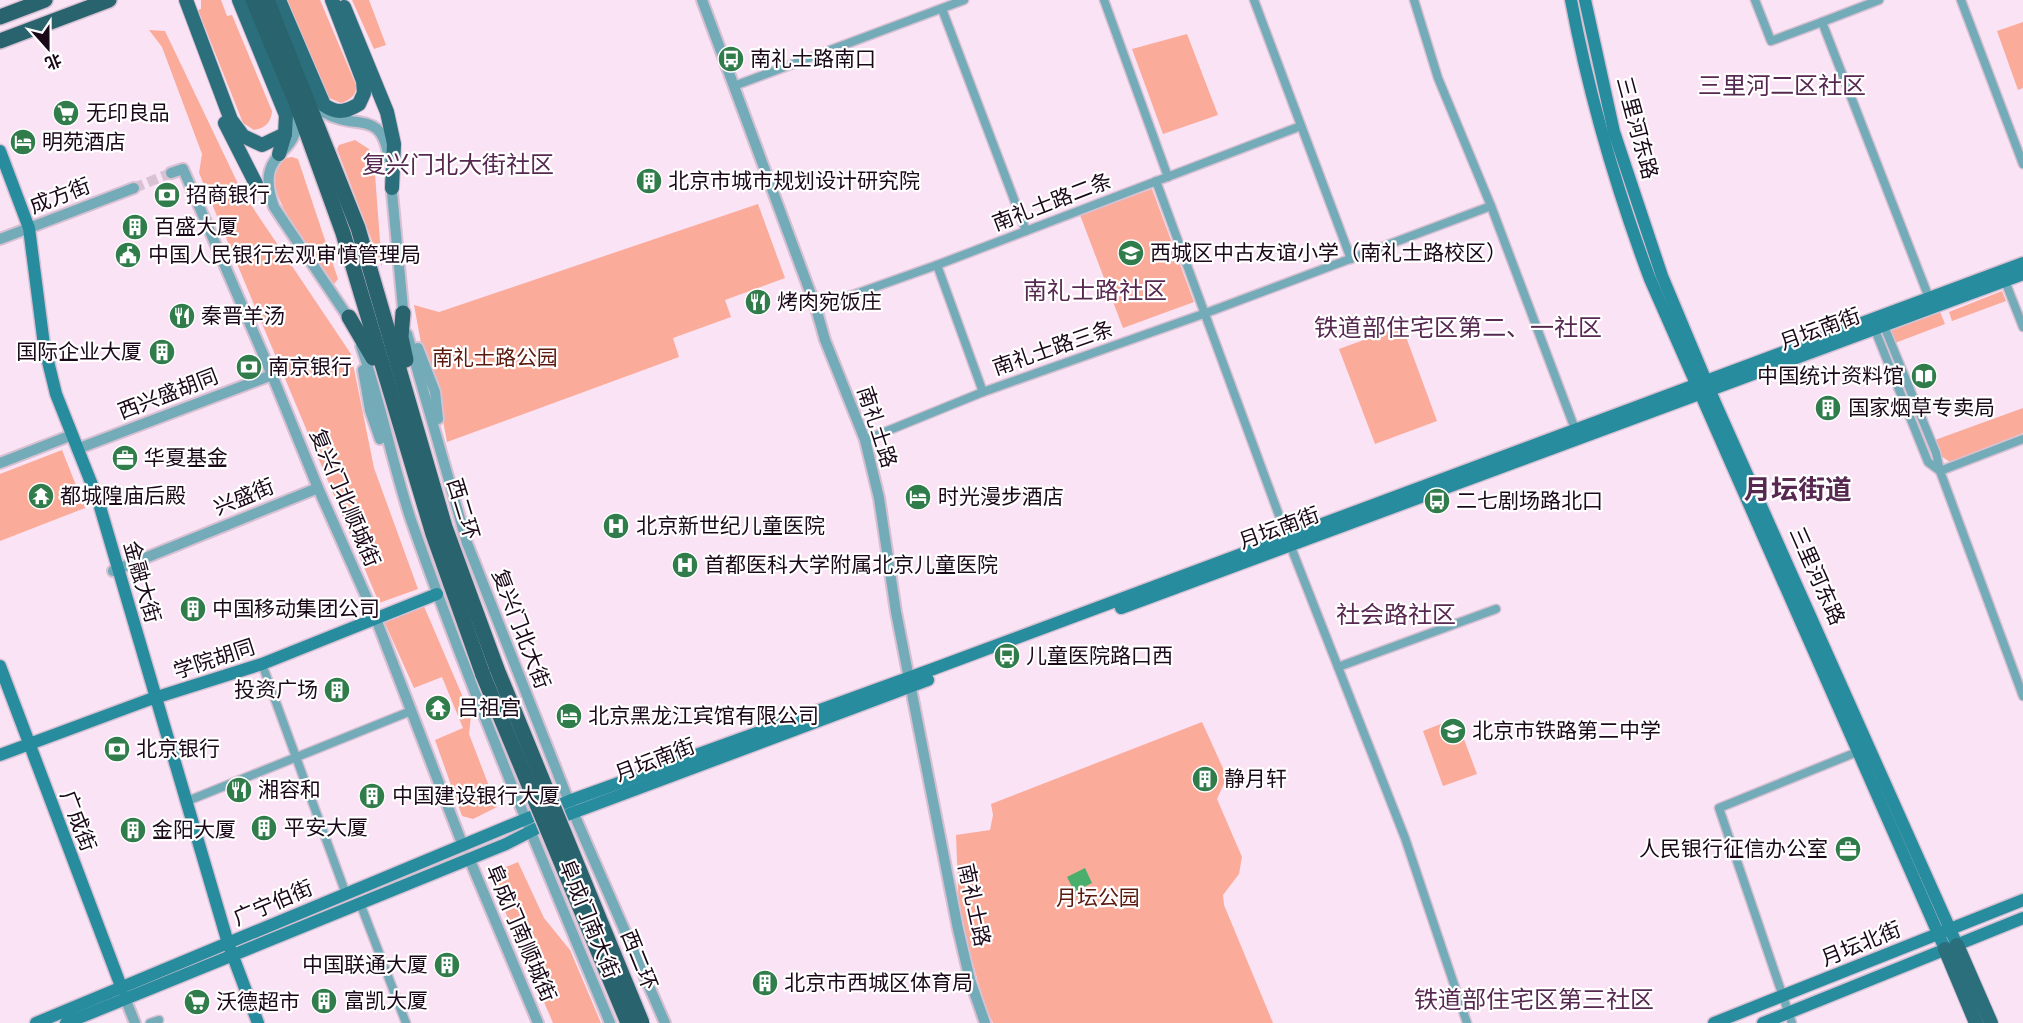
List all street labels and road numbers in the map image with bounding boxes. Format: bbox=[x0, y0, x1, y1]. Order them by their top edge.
street label: 三里河东路 bbox=[1611, 74, 1662, 182]
street label: 南礼士路二条 bbox=[989, 168, 1115, 237]
street label: 成方街 bbox=[26, 174, 94, 219]
street label: 月坛南街 bbox=[1776, 303, 1864, 356]
street label: 南礼士路三条 bbox=[990, 316, 1117, 381]
street label: 西兴盛胡同 bbox=[115, 364, 222, 425]
street label: 南礼士路 bbox=[852, 383, 901, 471]
street label: 复兴门北顺城街 bbox=[304, 426, 385, 571]
street label: 兴盛街 bbox=[210, 474, 278, 521]
street label: 西二环 bbox=[441, 475, 484, 543]
street label: 月坛南街 bbox=[1235, 502, 1323, 555]
street label: 三里河东路 bbox=[1784, 523, 1849, 629]
street label: 金融大街 bbox=[118, 538, 165, 626]
street label: 复兴门北大街 bbox=[486, 566, 555, 692]
street label: 学院胡同 bbox=[170, 635, 258, 684]
street label: 月坛南街 bbox=[611, 734, 699, 787]
street label: 广成街 bbox=[55, 787, 100, 855]
street label: 阜成门南大街 bbox=[553, 856, 624, 982]
street label: 阜成门南顺城街 bbox=[480, 861, 561, 1006]
street label: 南礼士路 bbox=[953, 861, 994, 949]
street label: 广宁伯街 bbox=[230, 876, 317, 931]
street label: 月坛北街 bbox=[1818, 917, 1905, 972]
street label: 西二环 bbox=[615, 926, 662, 994]

